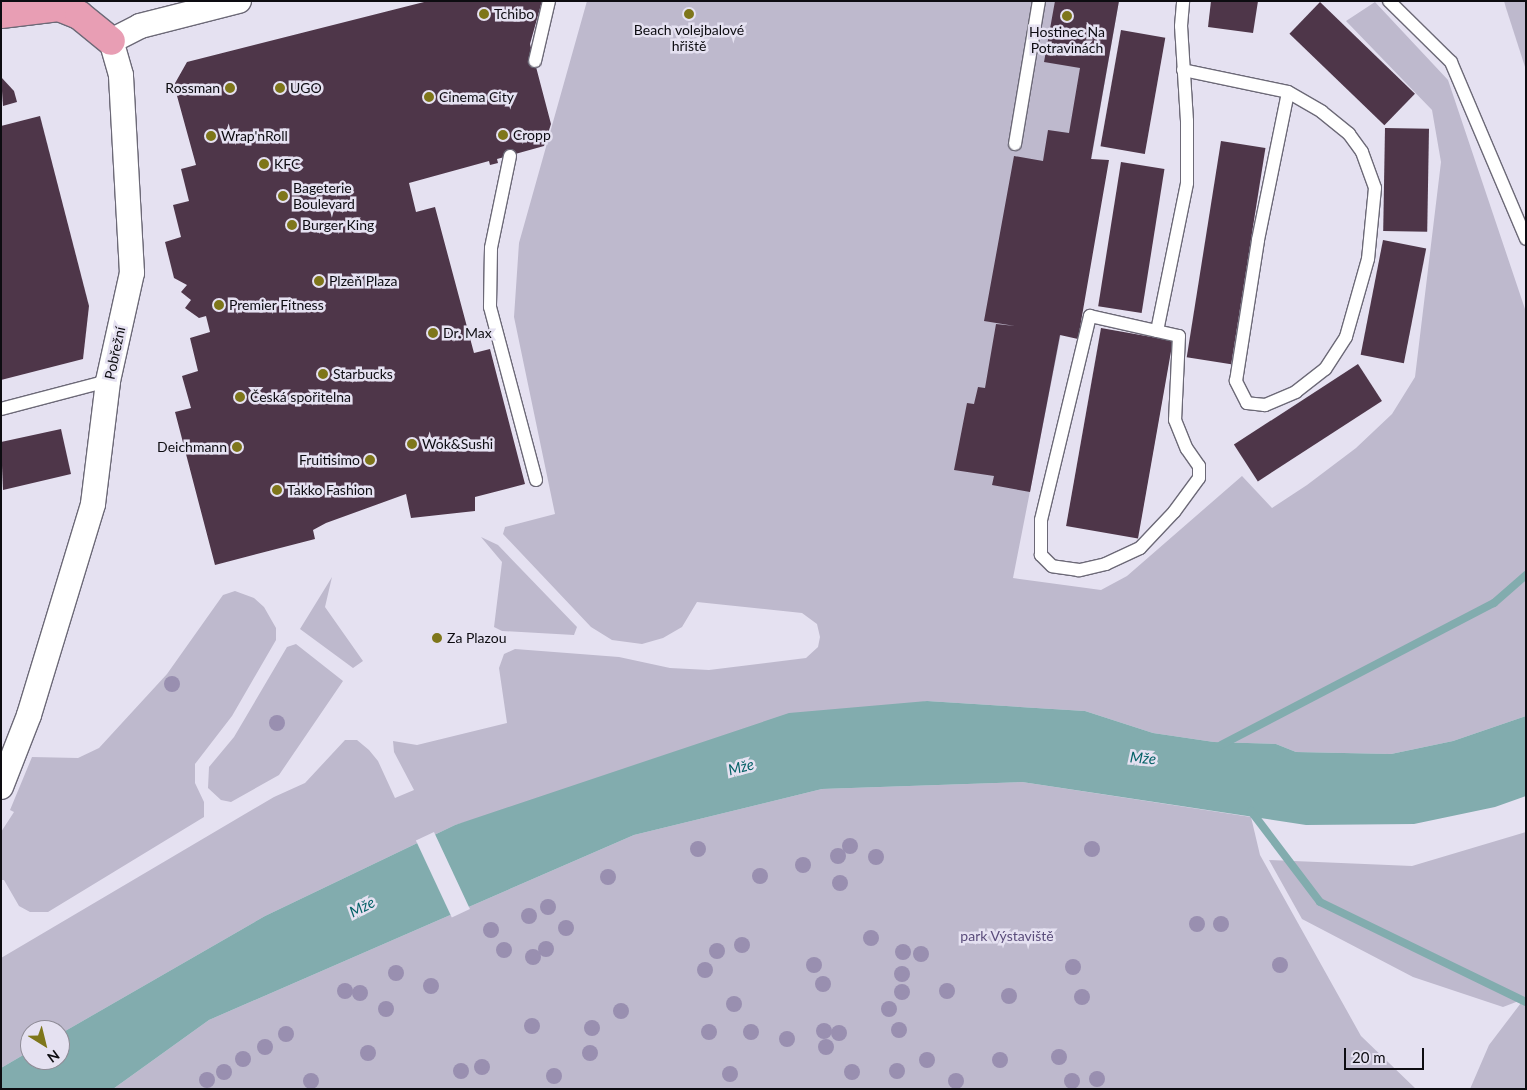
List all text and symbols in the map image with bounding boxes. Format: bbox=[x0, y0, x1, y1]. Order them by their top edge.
place label: Tchibo bbox=[494, 6, 534, 22]
marker: Tchibo bbox=[478, 8, 490, 20]
marker: Beach volejbalové hřiště bbox=[683, 8, 695, 20]
marker: Hostinec Na Potravinách bbox=[1061, 10, 1073, 22]
place label: Beach volejbalové hřiště bbox=[634, 22, 744, 54]
place label: Hostinec Na Potravinách bbox=[1029, 24, 1105, 56]
place label: Rossman bbox=[165, 80, 220, 96]
place label: UGO bbox=[290, 80, 322, 96]
marker: Rossman bbox=[224, 82, 236, 94]
marker: UGO bbox=[274, 82, 286, 94]
place label: Cinema City bbox=[439, 89, 514, 105]
marker: Cinema City bbox=[423, 91, 435, 103]
place label: Cropp bbox=[513, 127, 551, 143]
place label: Wrap'nRoll bbox=[221, 128, 288, 144]
marker: Cropp bbox=[497, 129, 509, 141]
marker: Wrap'nRoll bbox=[205, 130, 217, 142]
place label: KFC bbox=[274, 156, 300, 172]
marker: KFC bbox=[258, 158, 270, 170]
place label: Bageterie Boulevard bbox=[293, 180, 355, 212]
marker: Bageterie Boulevard bbox=[277, 190, 289, 202]
place label: Burger King bbox=[302, 217, 375, 233]
marker: Burger King bbox=[286, 219, 298, 231]
place label: Plzeň Plaza bbox=[329, 273, 398, 289]
marker: Plzeň Plaza bbox=[313, 275, 325, 287]
place label: Premier Fitness bbox=[229, 297, 324, 313]
marker: Premier Fitness bbox=[213, 299, 225, 311]
street label: Pobřežní bbox=[101, 325, 129, 381]
place label: Dr. Max bbox=[443, 325, 492, 341]
marker: Dr. Max bbox=[427, 327, 439, 339]
place label: Starbucks bbox=[333, 366, 393, 382]
marker: Starbucks bbox=[317, 368, 329, 380]
place label: Česká spořitelna bbox=[250, 389, 351, 405]
marker: Česká spořitelna bbox=[234, 391, 246, 403]
place label: Wok&Sushi bbox=[422, 436, 493, 452]
marker: Wok&Sushi bbox=[406, 438, 418, 450]
place label: Deichmann bbox=[157, 439, 227, 455]
marker: Deichmann bbox=[231, 441, 243, 453]
place label: Fruitisimo bbox=[299, 452, 360, 468]
marker: Fruitisimo bbox=[364, 454, 376, 466]
place label: Takko Fashion bbox=[287, 482, 373, 498]
marker: Takko Fashion bbox=[271, 484, 283, 496]
place label: Za Plazou bbox=[447, 630, 506, 646]
marker: Za Plazou bbox=[431, 632, 443, 644]
water label: Mže bbox=[1129, 748, 1157, 768]
water label: Mže bbox=[726, 755, 756, 779]
water label: Mže bbox=[346, 893, 378, 921]
park label: park Výstaviště bbox=[960, 928, 1054, 944]
north arrow bbox=[20, 1020, 70, 1070]
scale bar bbox=[1347, 1038, 1427, 1070]
text: N bbox=[44, 1047, 63, 1067]
text: 20 m bbox=[1352, 1048, 1386, 1066]

